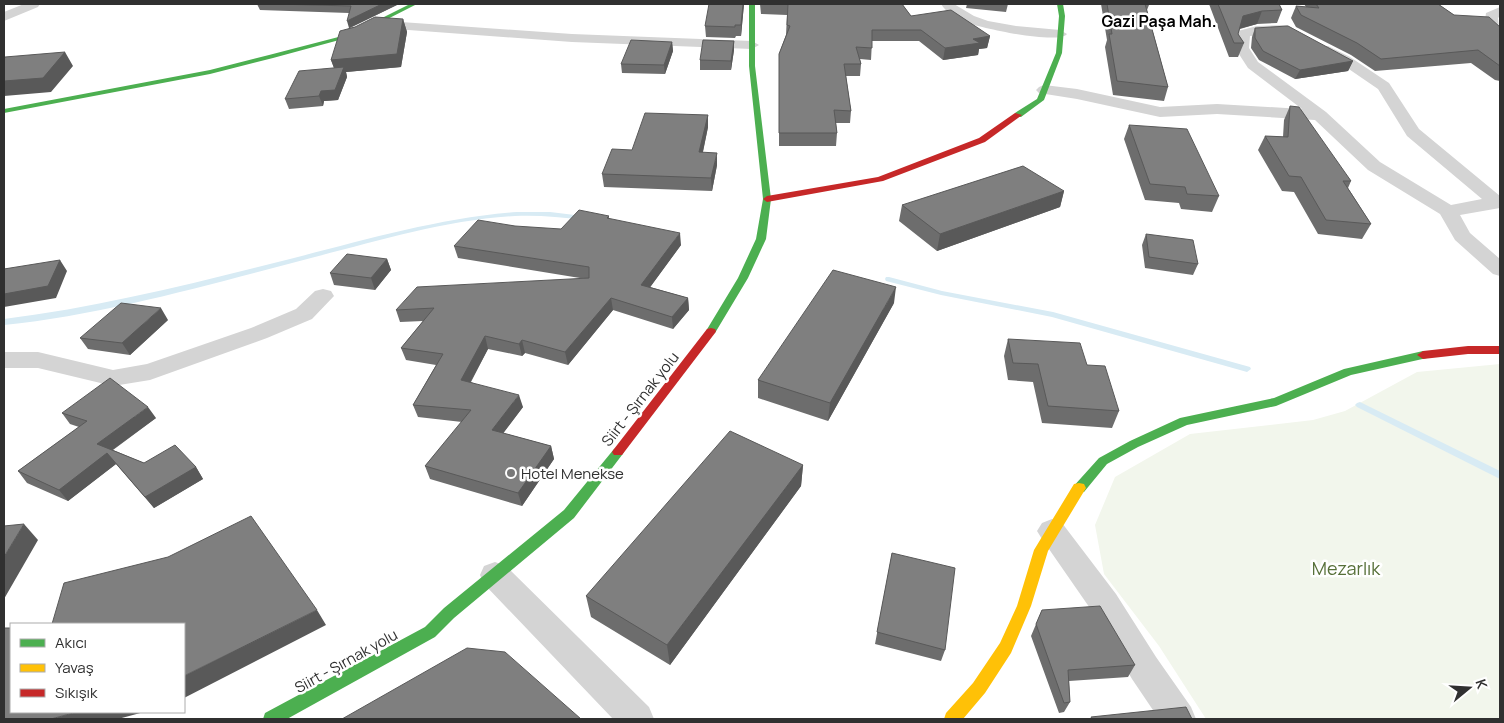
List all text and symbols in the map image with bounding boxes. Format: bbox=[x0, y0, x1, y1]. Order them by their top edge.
district label: Gazi Paşa Mah. bbox=[1101, 10, 1217, 32]
street label: Siirt - Şırnak yolu bbox=[596, 347, 684, 451]
place label: Hotel Menekse bbox=[521, 463, 624, 484]
marker: Hotel Menekse bbox=[505, 467, 517, 479]
park label: Mezarlık bbox=[1312, 556, 1381, 580]
legend bbox=[10, 623, 185, 713]
street label: Siirt - Şırnak yolu bbox=[291, 624, 401, 698]
text: Akıcı bbox=[55, 632, 87, 653]
text: Yavaş bbox=[55, 657, 94, 678]
north arrow bbox=[1444, 663, 1494, 713]
text: K bbox=[1471, 677, 1493, 692]
text: Sıkışık bbox=[55, 682, 98, 703]

